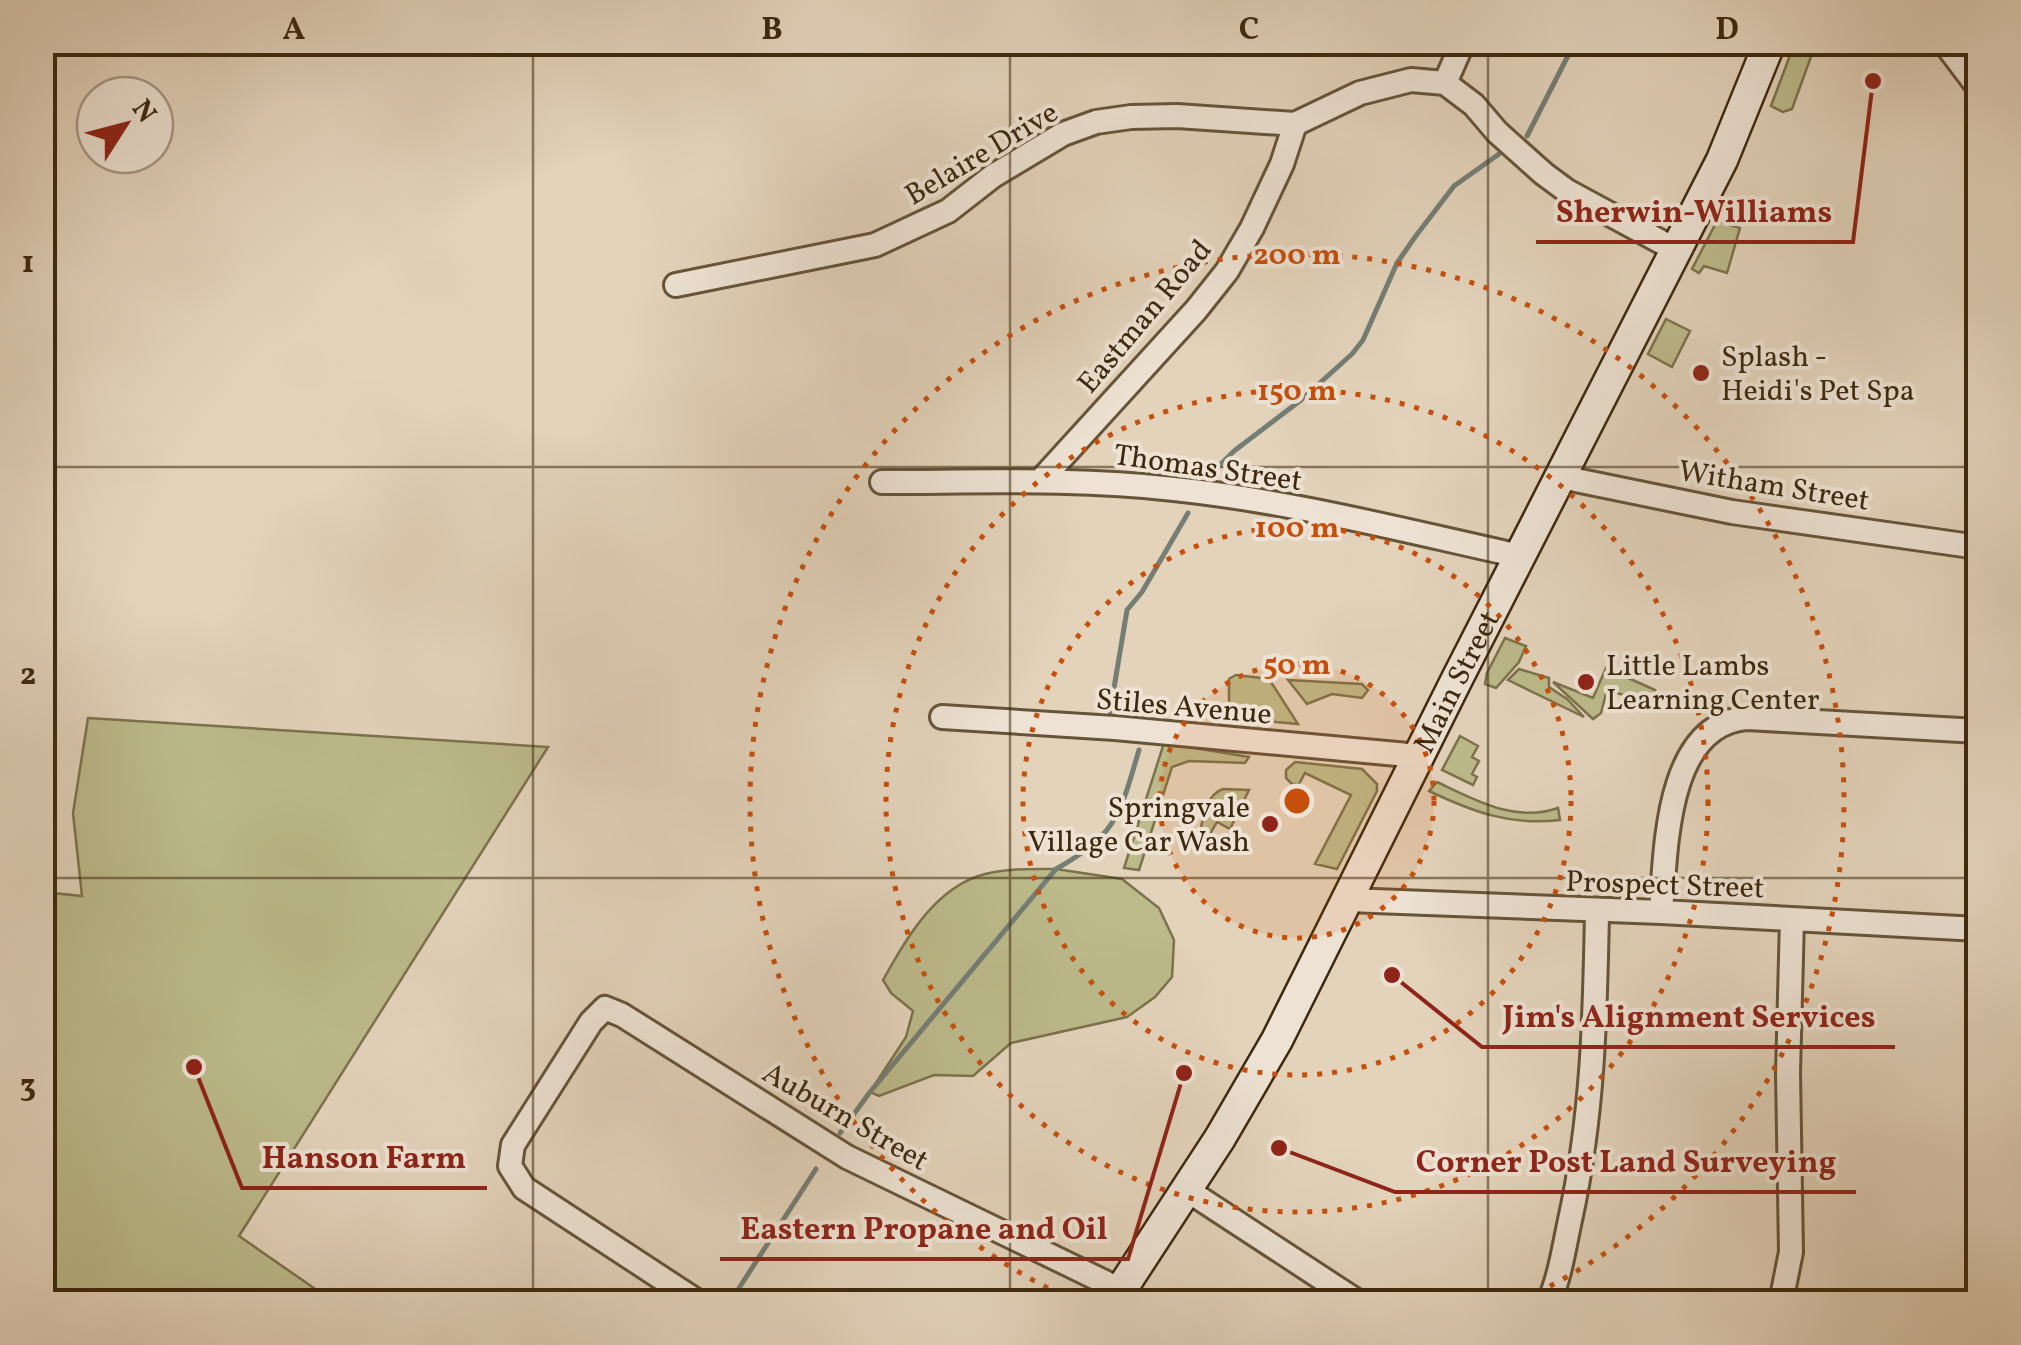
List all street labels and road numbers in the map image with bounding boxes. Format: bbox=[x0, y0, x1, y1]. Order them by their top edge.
street label: Belaire Drive bbox=[898, 92, 1067, 217]
street label: Eastman Road bbox=[1069, 231, 1223, 403]
street label: Thomas Street bbox=[1111, 435, 1305, 503]
street label: Witham Street bbox=[1675, 451, 1872, 523]
street label: Main Street bbox=[1404, 604, 1511, 761]
street label: Stiles Avenue bbox=[1094, 679, 1273, 737]
street label: Prospect Street bbox=[1565, 862, 1765, 910]
street label: Auburn Street bbox=[754, 1053, 936, 1182]

